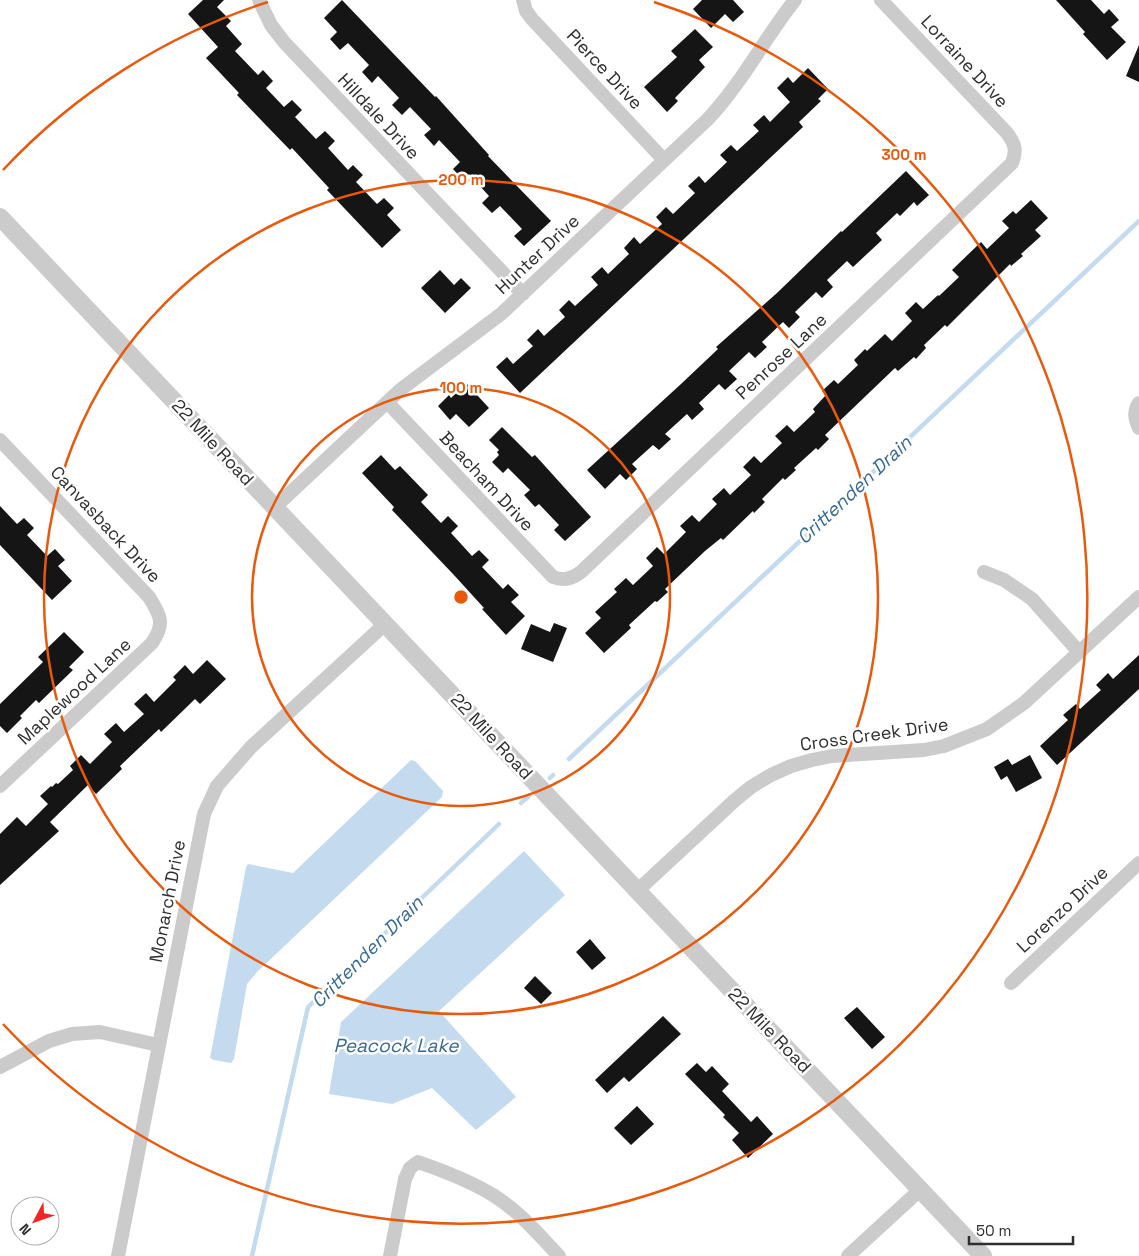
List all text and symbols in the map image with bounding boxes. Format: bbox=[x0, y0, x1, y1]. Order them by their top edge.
street label: Lorraine Drive bbox=[916, 10, 1014, 112]
street label: Pierce Drive bbox=[562, 24, 648, 114]
street label: Hilldale Drive bbox=[333, 68, 425, 164]
text: 300 m bbox=[881, 145, 927, 164]
text: 200 m bbox=[439, 170, 483, 189]
street label: Hunter Drive bbox=[490, 209, 584, 299]
street label: Penrose Lane bbox=[731, 308, 831, 404]
text: 100 m bbox=[440, 378, 482, 397]
street label: 22 Mile Road bbox=[167, 394, 259, 490]
street label: Beacham Drive bbox=[435, 426, 539, 536]
water label: Crittenden Drain bbox=[791, 430, 917, 550]
street label: Canvasback Drive bbox=[46, 461, 166, 587]
centre of rings bbox=[452, 588, 470, 606]
street label: Maplewood Lane bbox=[12, 632, 136, 750]
street label: 22 Mile Road bbox=[446, 688, 538, 784]
street label: Cross Creek Drive bbox=[798, 712, 950, 756]
street label: Monarch Drive bbox=[144, 838, 190, 964]
street label: Lorenzo Drive bbox=[1011, 861, 1113, 957]
water label: Crittenden Drain bbox=[306, 890, 429, 1013]
street label: 22 Mile Road bbox=[723, 982, 817, 1078]
water label: Peacock Lake bbox=[334, 1033, 459, 1058]
north arrow bbox=[10, 1196, 60, 1246]
scale bar bbox=[969, 1214, 1073, 1246]
text: N bbox=[15, 1220, 35, 1239]
text: 50 m bbox=[976, 1221, 1011, 1240]

